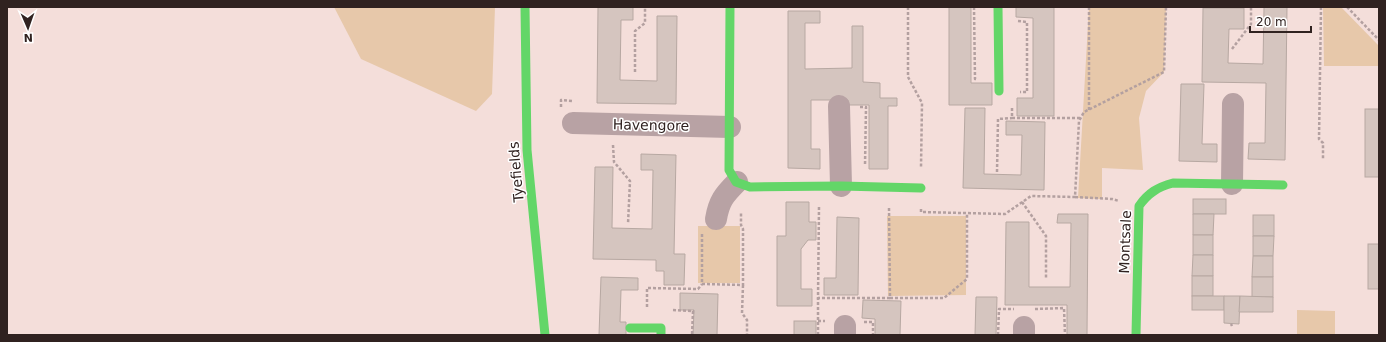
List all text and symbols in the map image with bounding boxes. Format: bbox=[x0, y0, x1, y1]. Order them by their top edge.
north arrow bbox=[8, 8, 48, 48]
scale bar bbox=[1250, 8, 1311, 34]
text: 20 m bbox=[1256, 15, 1287, 29]
text: N bbox=[23, 31, 33, 44]
street label: Havengore bbox=[613, 116, 689, 134]
street label: Tyefields bbox=[505, 141, 527, 204]
street label: Montsale bbox=[1116, 210, 1134, 274]

